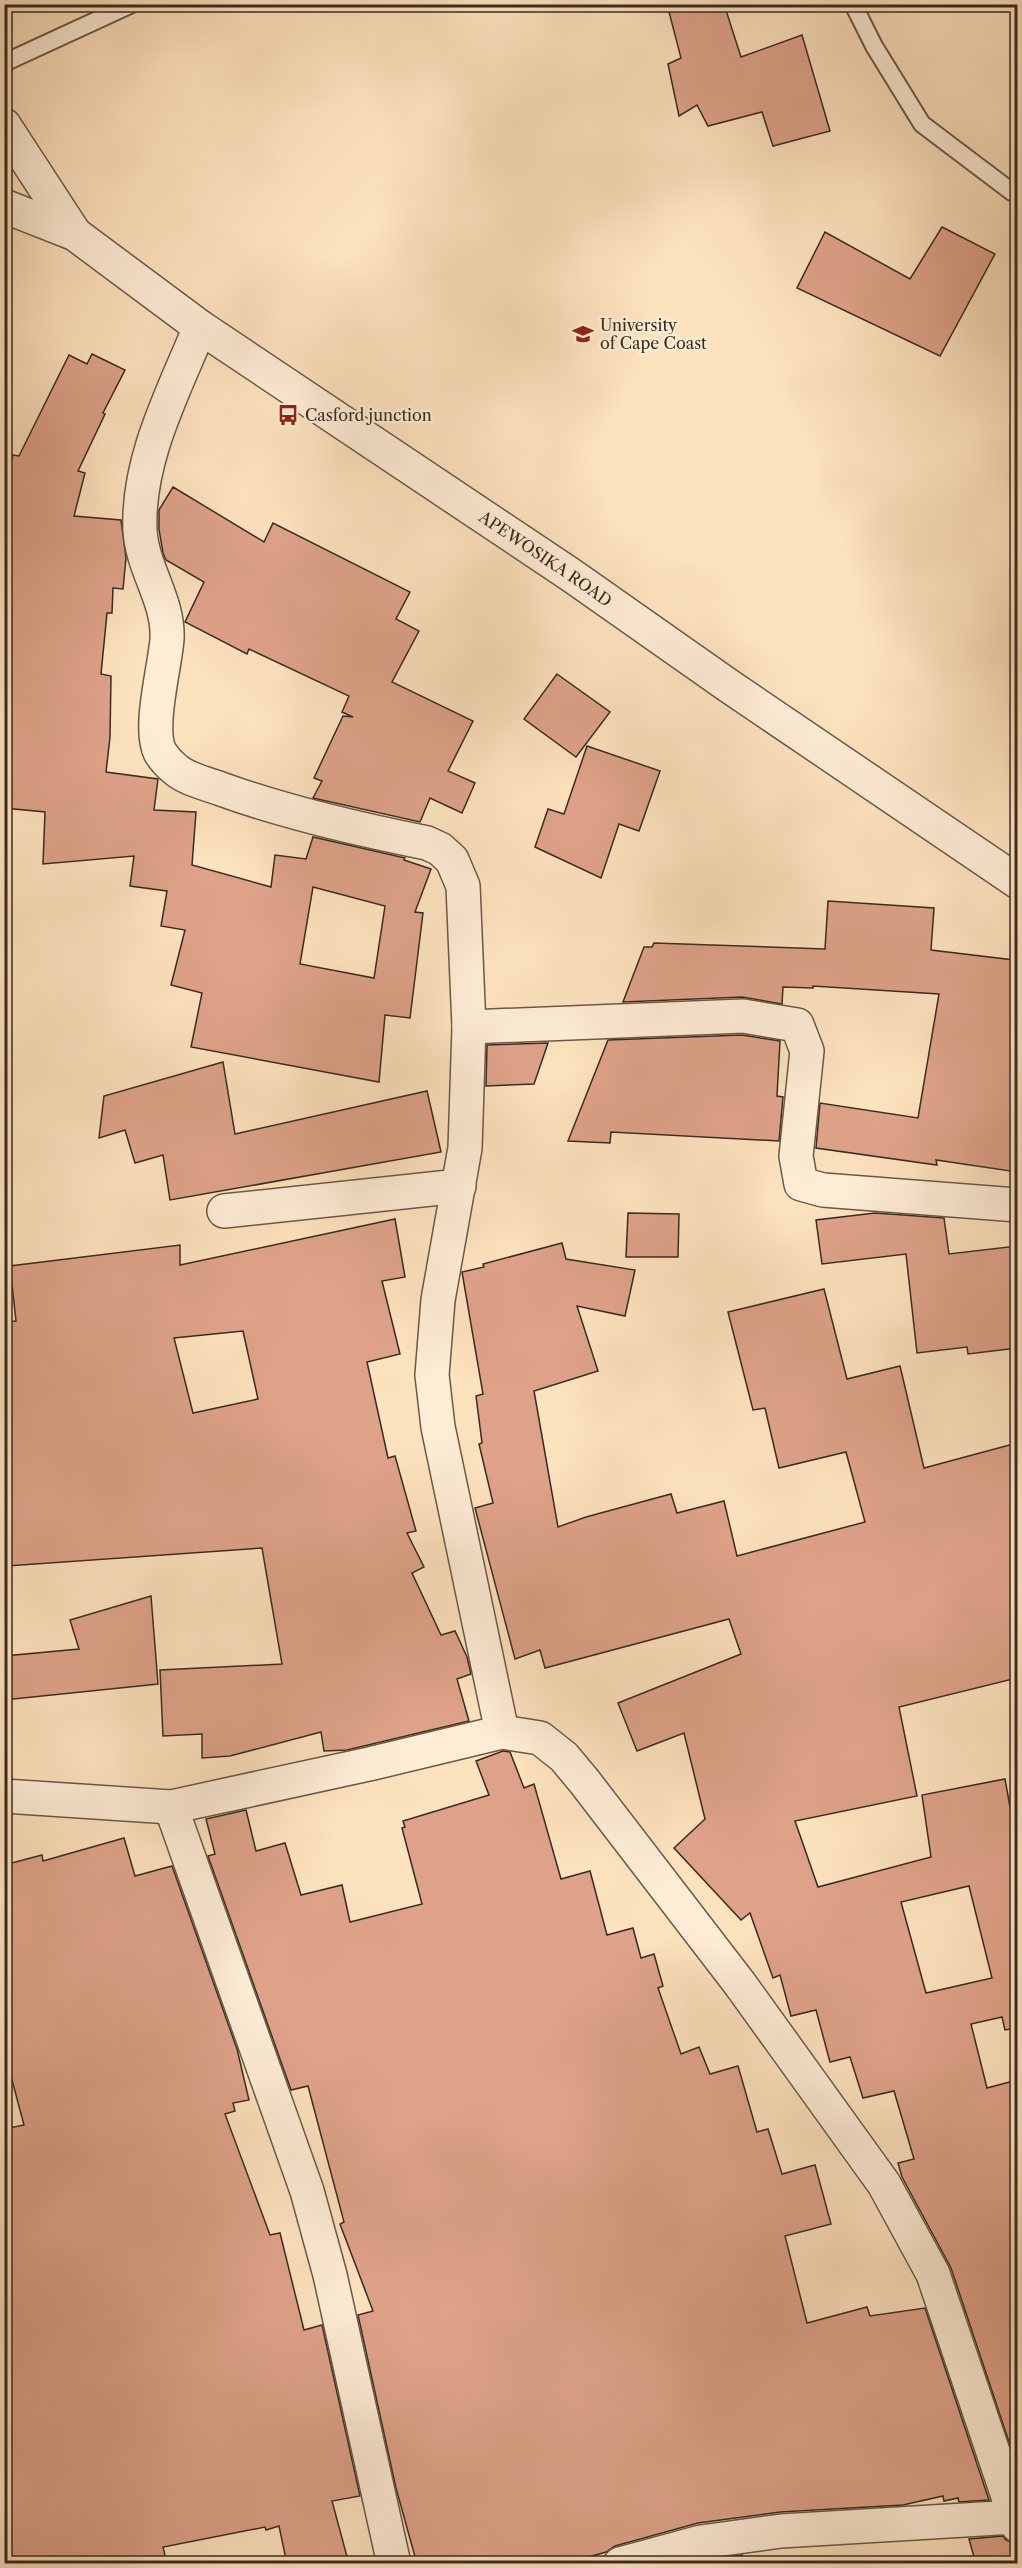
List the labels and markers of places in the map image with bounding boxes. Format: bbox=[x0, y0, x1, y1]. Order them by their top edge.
place label: University of Cape Coast bbox=[600, 315, 707, 353]
school or university icon: University of Cape Coast bbox=[571, 322, 595, 346]
bus stop icon: Casford junction bbox=[276, 403, 300, 427]
place label: Casford junction bbox=[305, 405, 432, 425]

